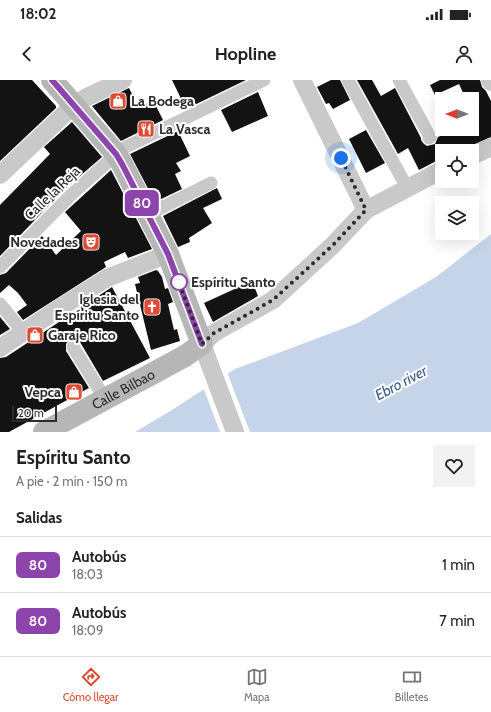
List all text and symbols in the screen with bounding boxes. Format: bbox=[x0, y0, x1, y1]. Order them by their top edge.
text: 18:02 bbox=[20, 5, 56, 23]
icon: back bbox=[16, 43, 38, 65]
text: Hopline bbox=[215, 43, 276, 65]
icon: person bbox=[453, 43, 475, 65]
shop icon: La Bodega bbox=[108, 91, 128, 111]
place label: La Bodega bbox=[131, 92, 194, 110]
north arrow bbox=[435, 92, 479, 136]
map controls bbox=[435, 92, 479, 240]
restaurant icon: La Vasca bbox=[136, 119, 156, 139]
place label: La Vasca bbox=[159, 120, 210, 138]
button: locate bbox=[435, 144, 479, 188]
your location bbox=[331, 148, 351, 168]
street label: Calle la Reja bbox=[20, 162, 84, 224]
line badge: 80 bbox=[124, 190, 160, 216]
text: 80 bbox=[133, 194, 151, 212]
button: layers bbox=[435, 196, 479, 240]
theatre icon: Novedades bbox=[81, 232, 101, 252]
place label: Novedades bbox=[10, 233, 78, 251]
marker: Espíritu Santo bbox=[170, 273, 188, 291]
place label: Espíritu Santo bbox=[191, 273, 275, 291]
place label: Iglesia del Espíritu Santo bbox=[55, 290, 139, 324]
church icon: Iglesia del Espíritu Santo bbox=[142, 297, 162, 317]
shop icon: Garaje Rico bbox=[25, 325, 45, 345]
place label: Garaje Rico bbox=[48, 326, 116, 344]
water label: Ebro river bbox=[372, 361, 431, 404]
street label: Calle Bilbao bbox=[89, 365, 158, 414]
shop icon: Vepca bbox=[64, 382, 84, 402]
place label: Vepca bbox=[24, 383, 61, 401]
scale bar bbox=[12, 404, 57, 423]
text: 20 m bbox=[18, 406, 44, 420]
button: heart bbox=[433, 445, 475, 487]
text: Espíritu Santo bbox=[16, 446, 131, 469]
text: A pie · 2 min · 150 m bbox=[16, 473, 127, 489]
text: Salidas bbox=[16, 509, 62, 527]
text: Autobús bbox=[72, 548, 126, 566]
text: 80 bbox=[29, 556, 47, 574]
text: 1 min bbox=[442, 556, 475, 574]
text: 18:03 bbox=[72, 566, 103, 582]
text: Autobús bbox=[72, 604, 126, 622]
text: 80 bbox=[29, 612, 47, 630]
text: 7 min bbox=[439, 612, 475, 630]
text: 18:09 bbox=[72, 622, 103, 638]
tab: Cómo llegar bbox=[63, 666, 119, 704]
tab: Mapa bbox=[244, 666, 269, 704]
tab: Billetes bbox=[395, 666, 428, 704]

